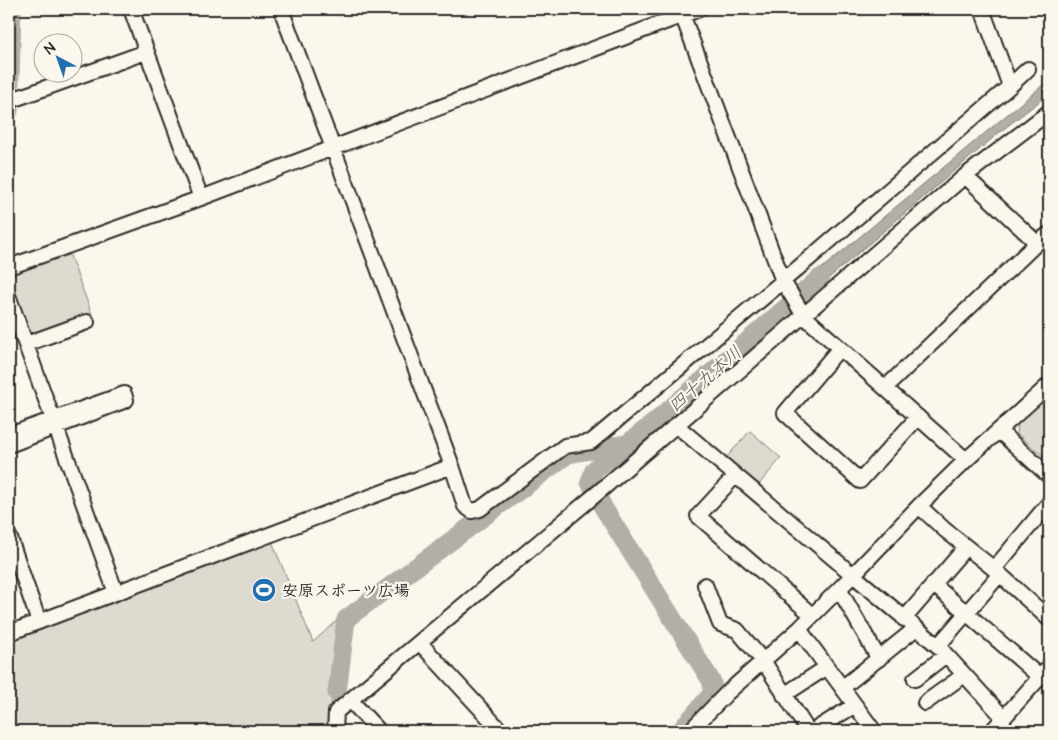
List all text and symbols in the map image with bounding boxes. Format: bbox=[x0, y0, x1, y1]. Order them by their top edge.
north arrow bbox=[32, 32, 82, 82]
text: N bbox=[40, 38, 60, 59]
water label: 四十九本川 bbox=[663, 340, 747, 418]
sports icon: 安原スポーツ広場 bbox=[251, 577, 277, 603]
place label: 安原スポーツ広場 bbox=[282, 580, 410, 602]

